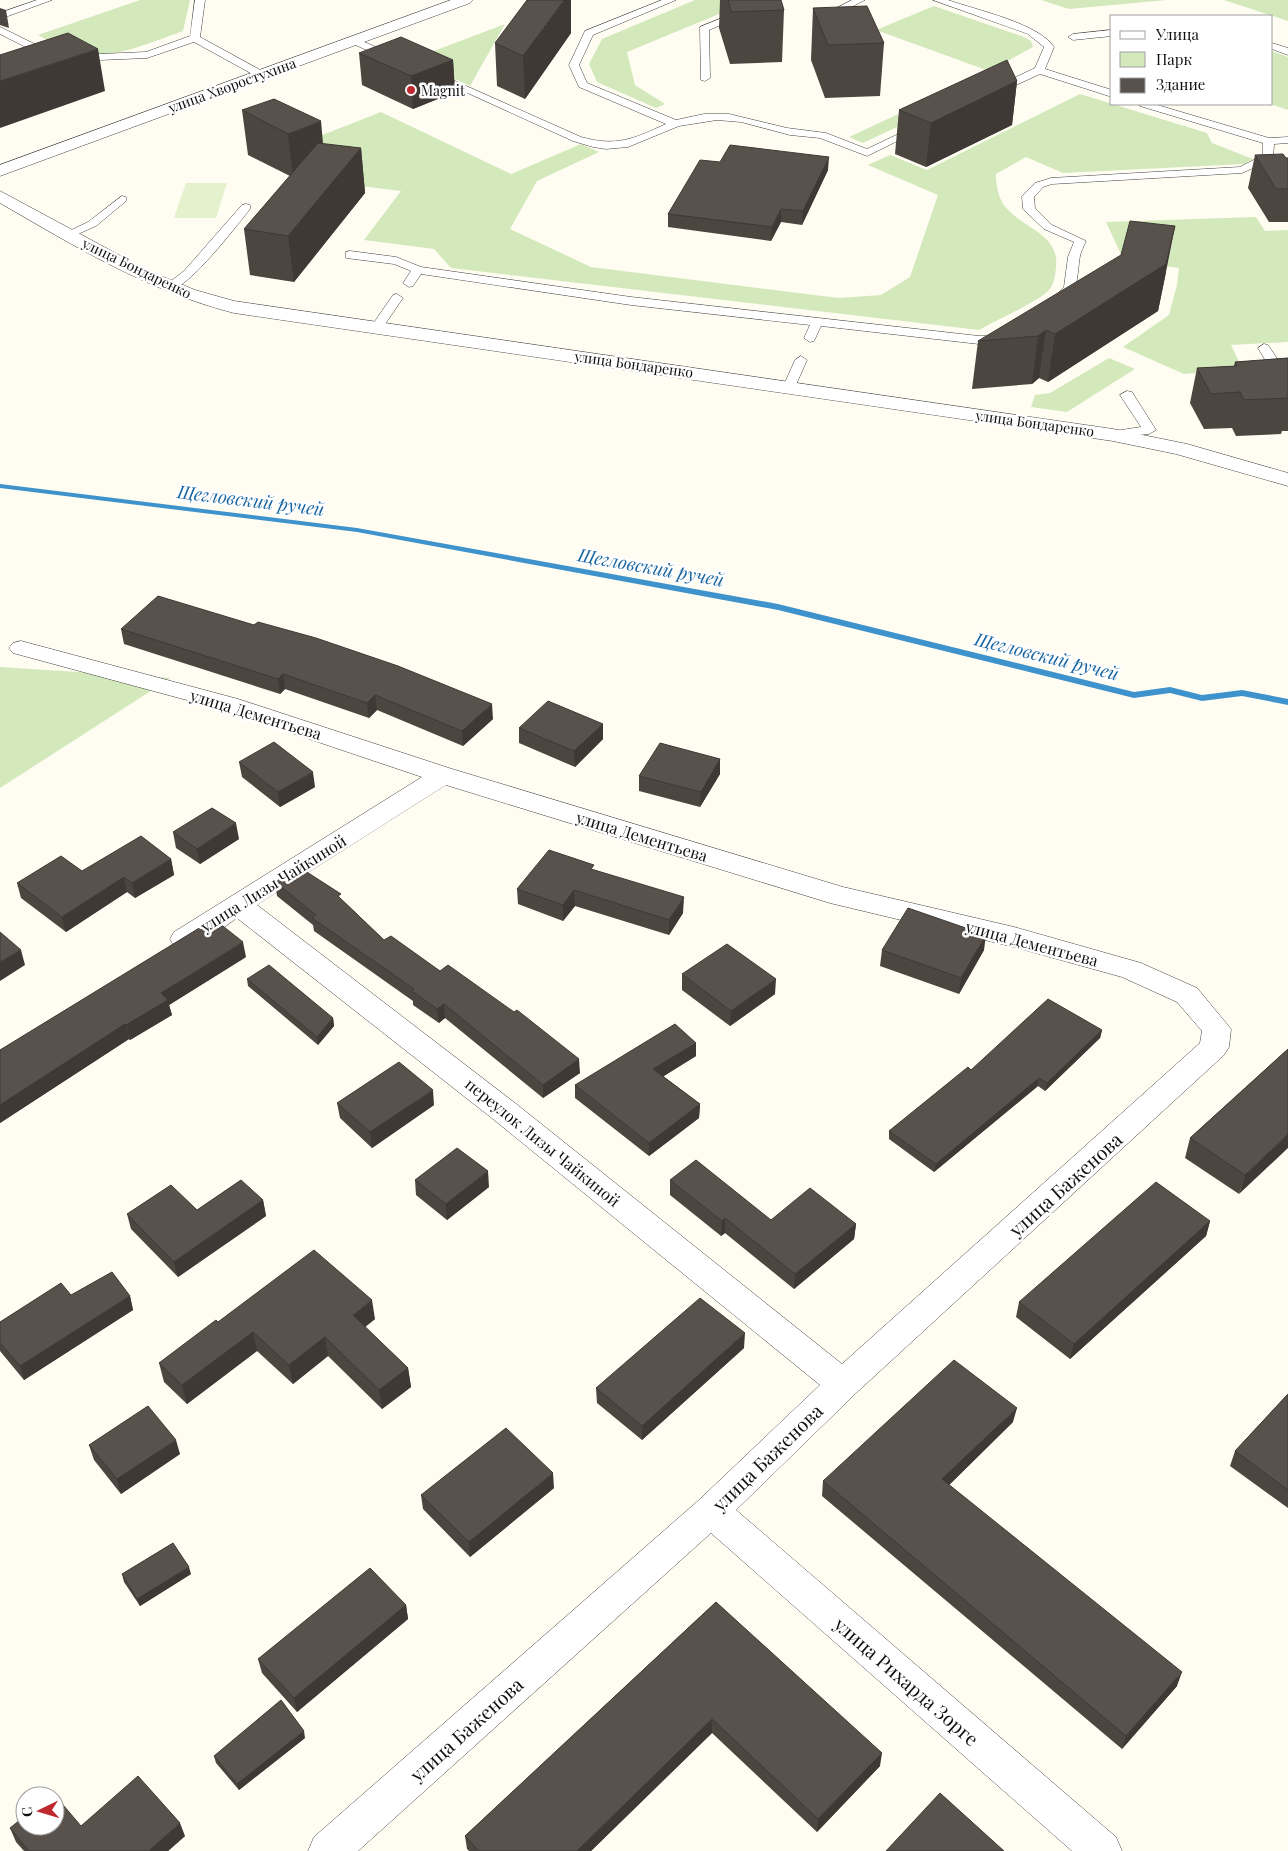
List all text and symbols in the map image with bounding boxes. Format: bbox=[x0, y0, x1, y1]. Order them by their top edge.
legend bbox=[1110, 15, 1273, 105]
text: Улица bbox=[1155, 24, 1199, 44]
text: Парк bbox=[1156, 49, 1192, 69]
street label: улица Хворостухина bbox=[165, 53, 298, 117]
text: Здание bbox=[1156, 74, 1205, 94]
place label: Magnit bbox=[421, 81, 466, 100]
marker: Magnit bbox=[405, 84, 417, 96]
street label: улица Бондаренко bbox=[78, 233, 195, 303]
street label: улица Бондаренко bbox=[573, 346, 695, 382]
street label: улица Бондаренко bbox=[974, 405, 1096, 441]
water label: Щегловский ручей bbox=[175, 479, 327, 521]
water label: Щегловский ручей bbox=[575, 542, 727, 592]
water label: Щегловский ручей bbox=[971, 626, 1122, 686]
street label: улица Дементьева bbox=[187, 684, 324, 744]
street label: улица Дементьева bbox=[573, 806, 710, 866]
street label: улица Лизы Чайкиной bbox=[195, 830, 350, 937]
street label: улица Дементьева bbox=[962, 915, 1101, 971]
street label: переулок Лизы Чайкиной bbox=[461, 1073, 625, 1211]
street label: улица Баженова bbox=[1002, 1126, 1128, 1243]
street label: улица Баженова bbox=[705, 1397, 828, 1517]
street label: улица Рихарда Зорге bbox=[828, 1610, 985, 1751]
street label: улица Баженова bbox=[403, 1671, 529, 1788]
north arrow bbox=[15, 1786, 65, 1836]
text: С bbox=[17, 1806, 36, 1818]

